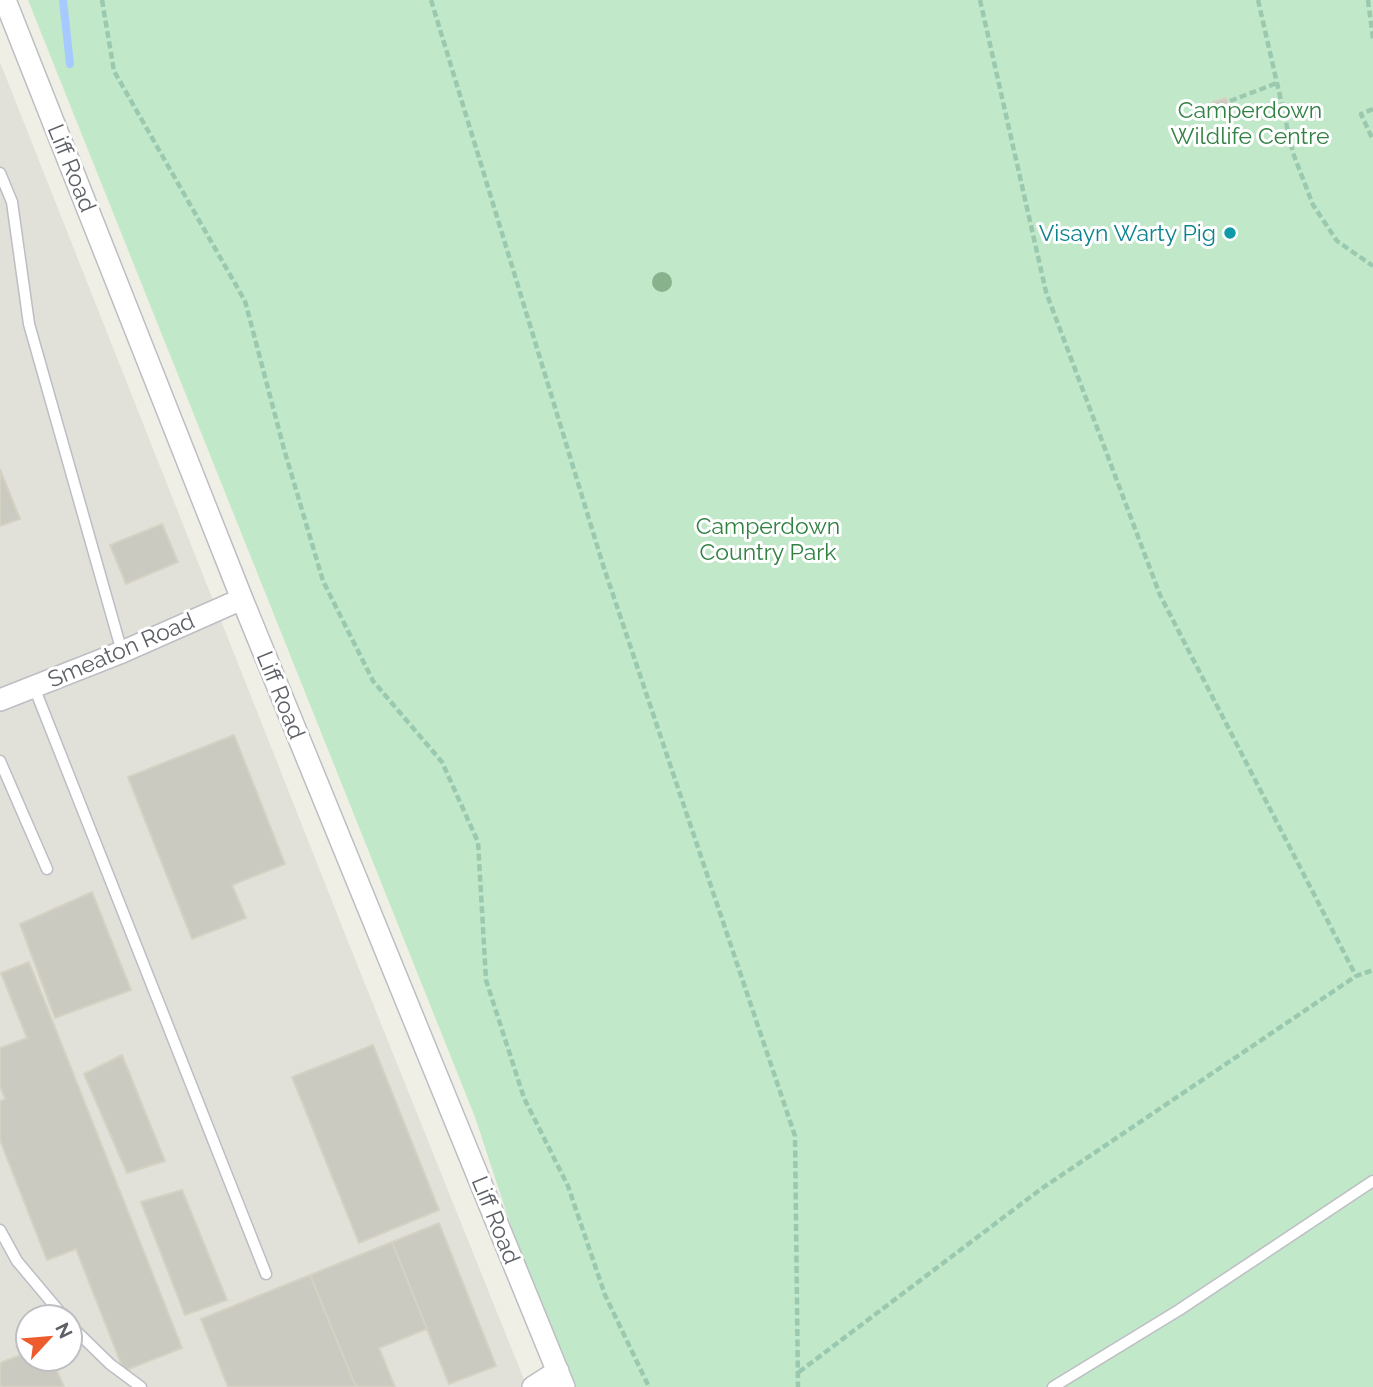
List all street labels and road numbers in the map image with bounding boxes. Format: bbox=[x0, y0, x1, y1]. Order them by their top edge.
street label: Liff Road bbox=[43, 120, 102, 216]
street label: Smeaton Road bbox=[43, 607, 198, 693]
street label: Liff Road bbox=[252, 647, 311, 743]
street label: Liff Road bbox=[467, 1172, 526, 1268]

